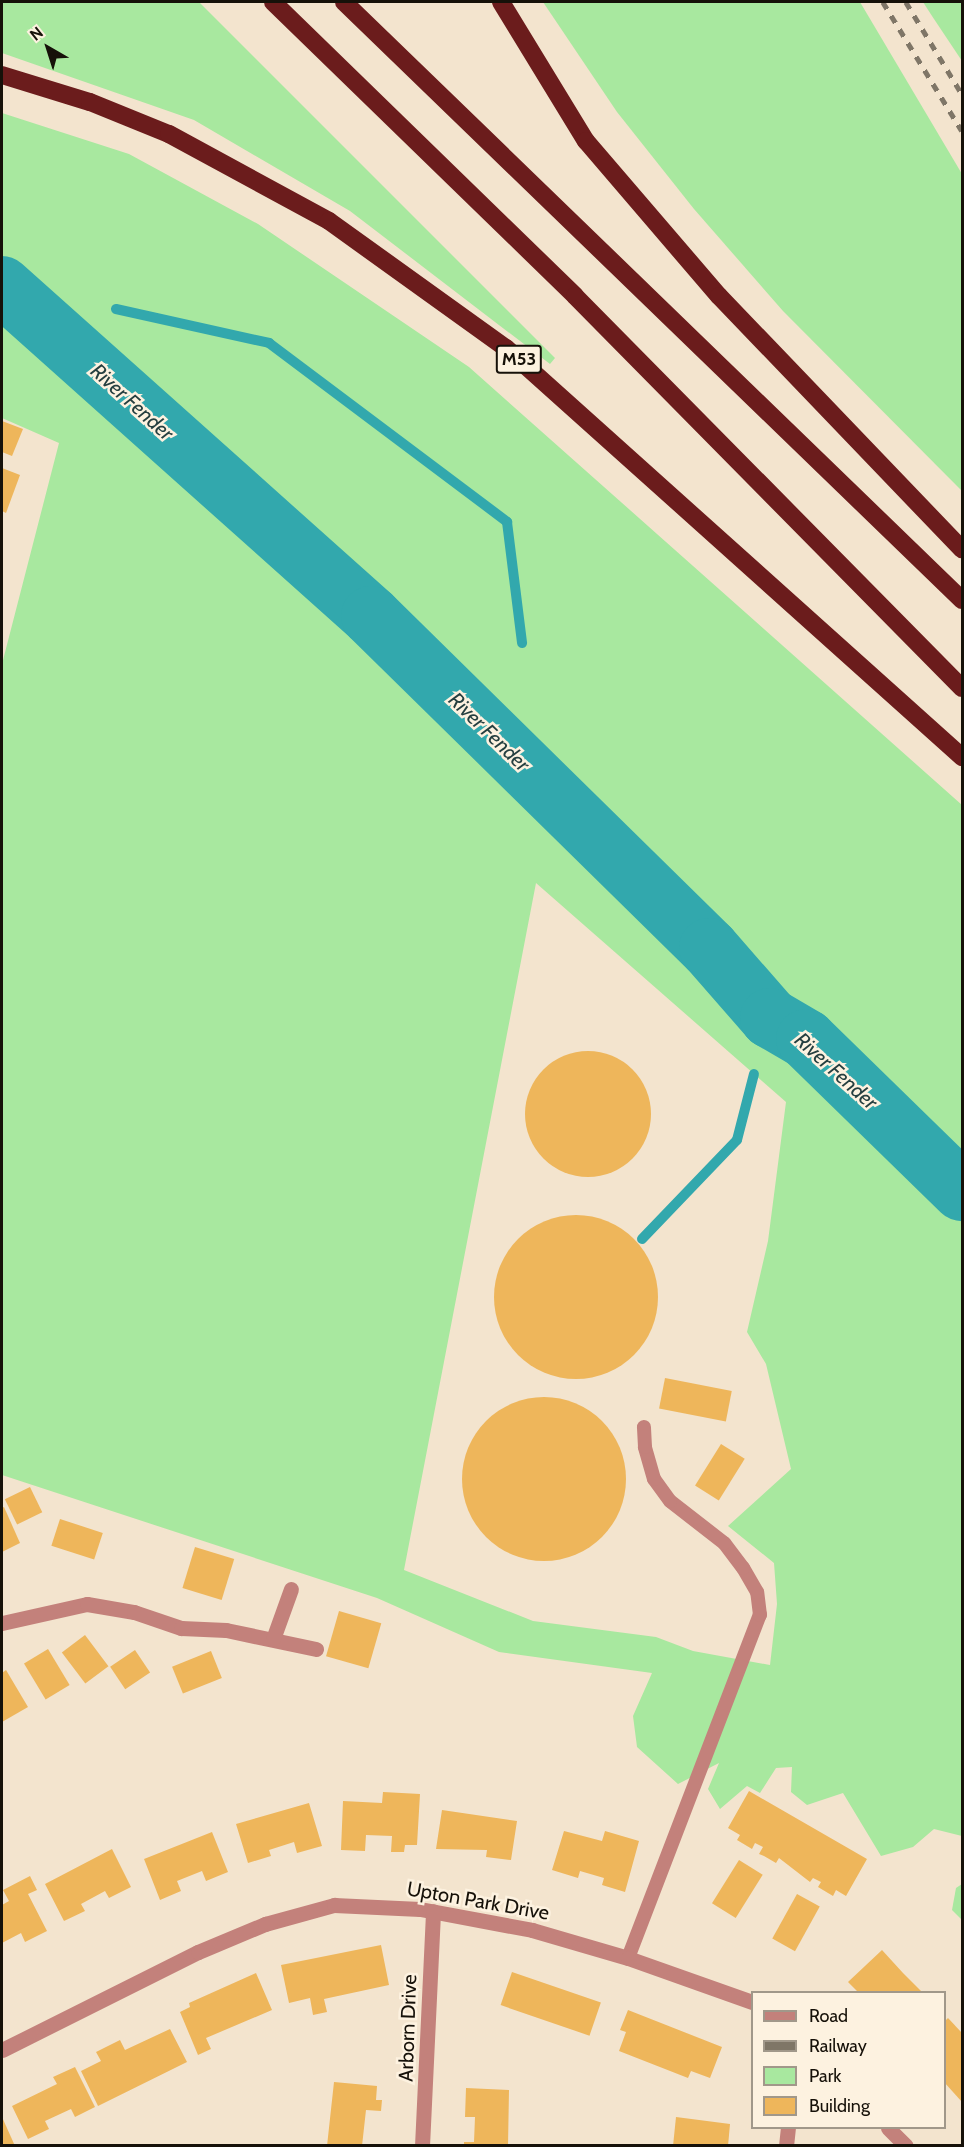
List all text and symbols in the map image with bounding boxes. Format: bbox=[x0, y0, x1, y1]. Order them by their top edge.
north arrow bbox=[18, 18, 78, 78]
text: N bbox=[26, 23, 47, 45]
road number: M53 bbox=[495, 344, 543, 374]
water label: River Fender bbox=[85, 358, 179, 446]
water label: River Fender bbox=[443, 687, 535, 777]
water label: River Fender bbox=[789, 1027, 883, 1115]
street label: Upton Park Drive bbox=[405, 1877, 551, 1925]
street label: Arborn Drive bbox=[394, 1974, 422, 2082]
legend bbox=[751, 1991, 946, 2129]
text: Road bbox=[809, 2005, 848, 2027]
text: Railway bbox=[809, 2035, 867, 2057]
text: Park bbox=[809, 2065, 841, 2087]
text: Building bbox=[809, 2095, 870, 2117]

